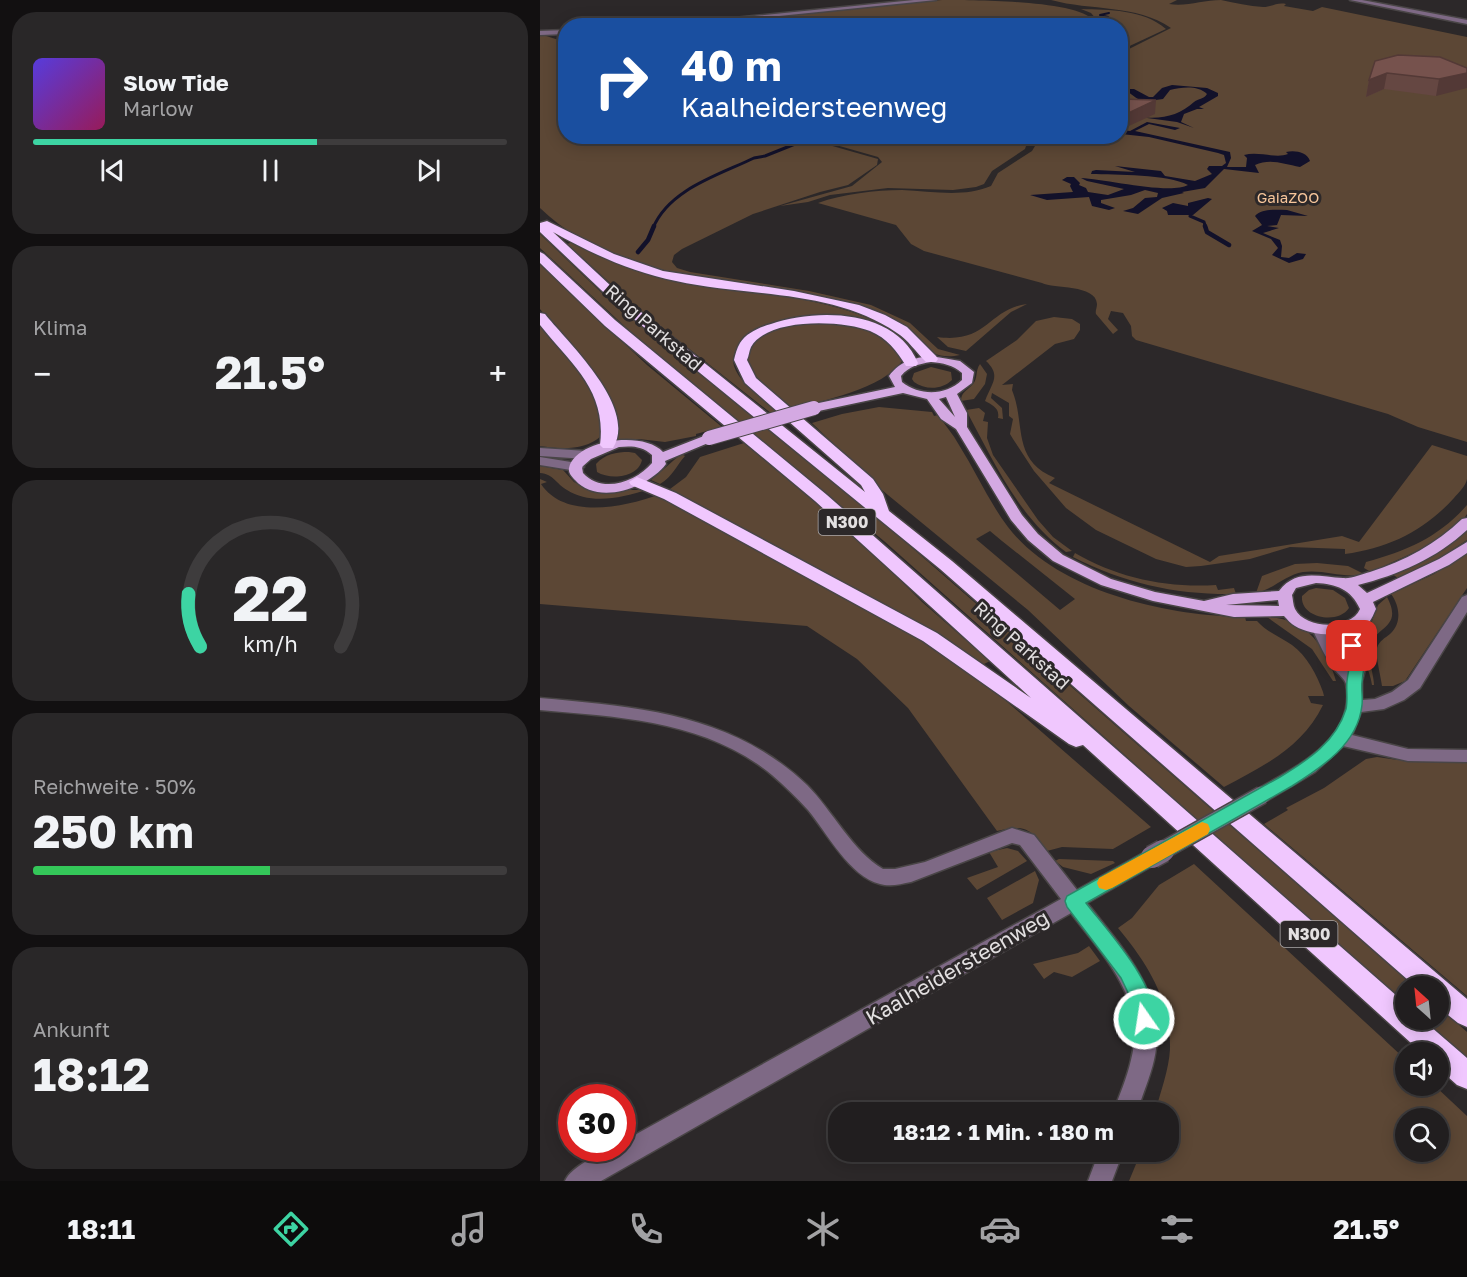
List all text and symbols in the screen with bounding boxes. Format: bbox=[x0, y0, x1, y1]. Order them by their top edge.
text: 40 m bbox=[681, 40, 782, 90]
icon: right bbox=[582, 42, 660, 120]
text: Slow Tide bbox=[123, 69, 229, 96]
text: Kaalheidersteenweg bbox=[681, 91, 947, 123]
text: Marlow bbox=[123, 96, 194, 120]
icon: previous bbox=[96, 154, 129, 187]
icon: pause bbox=[254, 154, 287, 187]
icon: next bbox=[412, 154, 445, 187]
park label: GaiaZOO bbox=[1257, 188, 1319, 206]
street label: Ring Parkstad bbox=[601, 279, 707, 375]
text: Klima bbox=[33, 315, 87, 339]
text: 21.5° bbox=[215, 345, 325, 399]
text: − bbox=[33, 354, 51, 393]
text: + bbox=[489, 354, 507, 393]
road number: N300 bbox=[818, 509, 876, 535]
text: 22 bbox=[232, 561, 308, 636]
street label: Ring Parkstad bbox=[970, 596, 1074, 694]
pin bbox=[1326, 620, 1377, 671]
icon: arrive bbox=[1335, 629, 1368, 662]
text: km/h bbox=[243, 632, 297, 658]
text: Reichweite · 50% bbox=[33, 774, 196, 798]
text: 250 km bbox=[33, 804, 194, 858]
street label: Kaalheidersteenweg bbox=[861, 904, 1053, 1030]
road number: N300 bbox=[1280, 921, 1338, 947]
north arrow bbox=[1395, 976, 1449, 1030]
map controls bbox=[1395, 976, 1449, 1162]
position arrow bbox=[1112, 987, 1176, 1051]
text: Ankunft bbox=[33, 1017, 110, 1041]
button: sound bbox=[1395, 1042, 1449, 1096]
text: 18:12 bbox=[33, 1047, 150, 1101]
speed limit sign: 30 bbox=[558, 1084, 636, 1162]
button: search bbox=[1395, 1108, 1449, 1162]
text: 18:12 · 1 Min. · 180 m bbox=[893, 1118, 1114, 1145]
icon: directions bbox=[270, 1208, 312, 1250]
icon: music bbox=[448, 1208, 490, 1250]
icon: phone bbox=[625, 1208, 667, 1250]
icon: climate bbox=[802, 1208, 844, 1250]
icon: car bbox=[979, 1208, 1021, 1250]
icon: filters bbox=[1156, 1208, 1198, 1250]
text: 18:11 bbox=[68, 1213, 135, 1245]
text: 21.5° bbox=[1333, 1213, 1399, 1245]

